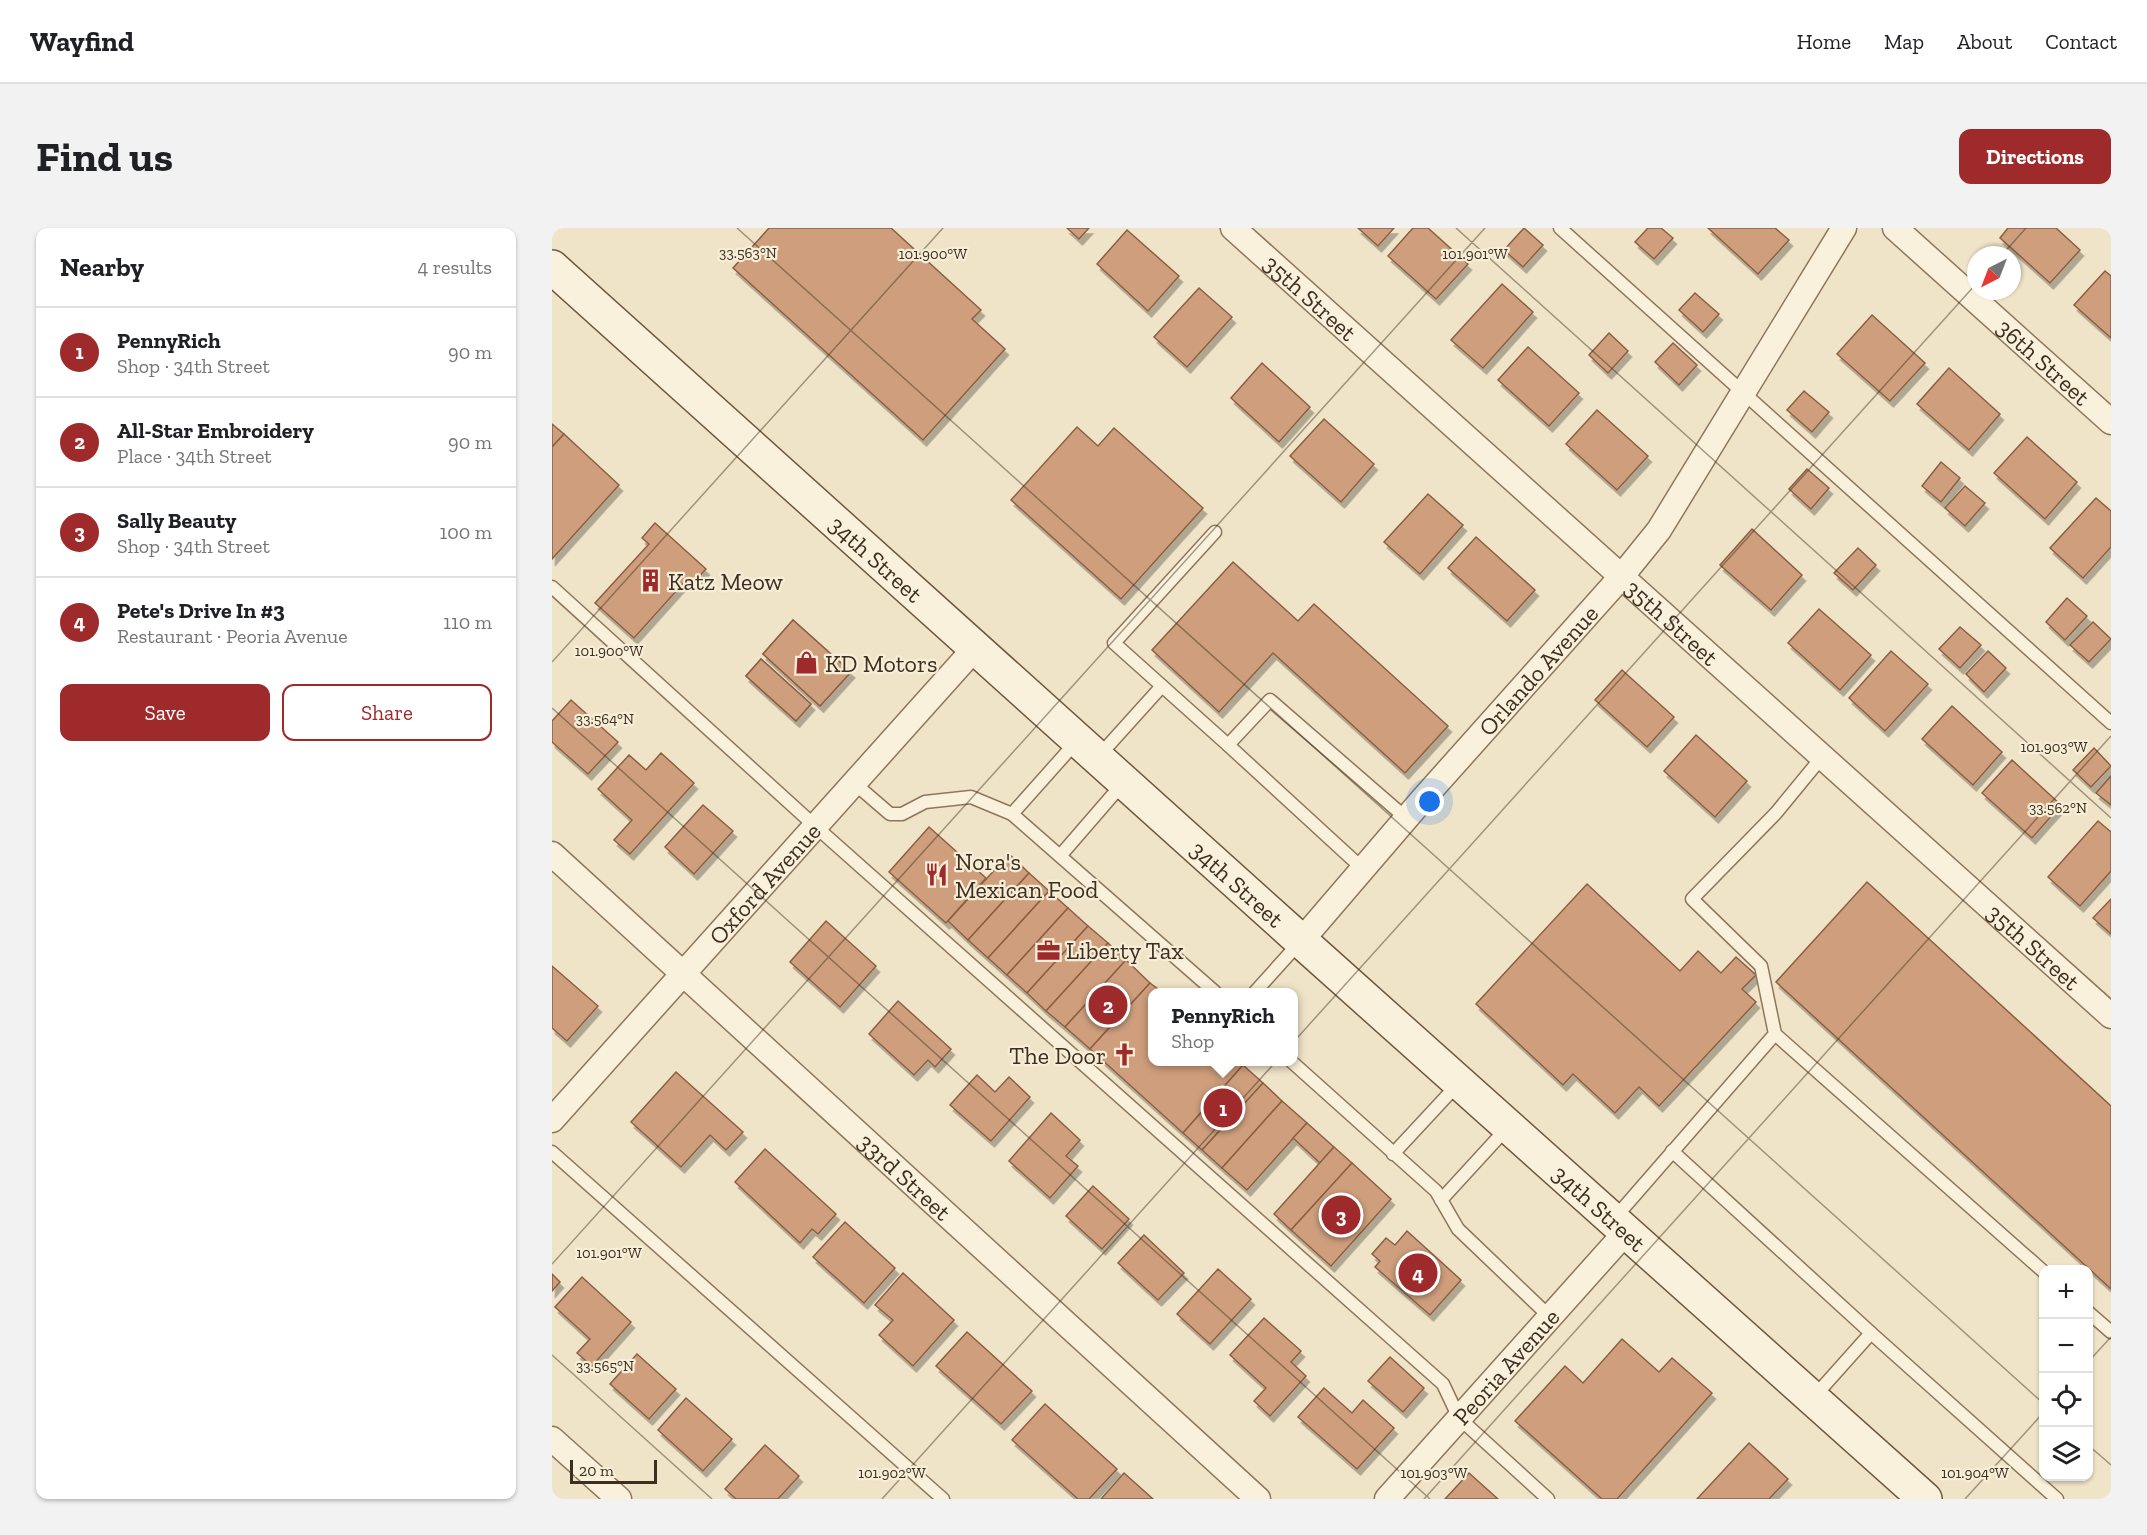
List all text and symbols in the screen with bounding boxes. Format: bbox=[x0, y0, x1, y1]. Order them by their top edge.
text: Wayfind bbox=[30, 25, 134, 58]
text: Home bbox=[1797, 29, 1851, 54]
text: Map bbox=[1884, 29, 1924, 54]
text: About bbox=[1957, 29, 2012, 54]
text: Contact bbox=[2045, 29, 2117, 54]
button: Directions bbox=[1959, 129, 2111, 184]
text: Find us bbox=[36, 131, 173, 182]
text: 33.563°N bbox=[719, 244, 777, 262]
text: 101.900°W bbox=[899, 245, 967, 263]
text: 101.901°W bbox=[1442, 245, 1508, 263]
north arrow bbox=[1967, 246, 2021, 300]
street label: 35th Street bbox=[1258, 248, 1363, 347]
text: Nearby bbox=[60, 251, 144, 283]
text: 4 results bbox=[417, 255, 492, 279]
street label: 36th Street bbox=[1991, 312, 2096, 411]
text: PennyRich bbox=[117, 327, 221, 354]
text: 1 bbox=[75, 340, 84, 364]
text: 90 m bbox=[448, 340, 492, 364]
text: Shop · 34th Street bbox=[117, 354, 270, 378]
text: All-Star Embroidery bbox=[117, 417, 314, 444]
text: 2 bbox=[74, 430, 85, 454]
text: 90 m bbox=[448, 430, 492, 454]
text: Place · 34th Street bbox=[117, 444, 272, 468]
text: Sally Beauty bbox=[117, 507, 236, 534]
street label: 34th Street bbox=[823, 509, 929, 608]
text: 3 bbox=[74, 520, 85, 544]
text: 100 m bbox=[439, 520, 492, 544]
text: Shop · 34th Street bbox=[117, 534, 270, 558]
place label: Katz Meow bbox=[668, 567, 783, 596]
building icon: Katz Meow bbox=[637, 568, 663, 594]
street label: 35th Street bbox=[1620, 573, 1725, 671]
text: Pete's Drive In #3 bbox=[117, 597, 285, 624]
street label: Orlando Avenue bbox=[1472, 599, 1604, 741]
text: 4 bbox=[74, 610, 85, 634]
text: 110 m bbox=[443, 610, 492, 634]
text: Restaurant · Peoria Avenue bbox=[117, 624, 348, 648]
text: 101.900°W bbox=[575, 642, 643, 660]
place label: KD Motors bbox=[825, 649, 938, 678]
shop icon: KD Motors bbox=[794, 650, 820, 676]
button: Save bbox=[60, 684, 270, 741]
button: Share bbox=[282, 684, 492, 741]
text: 33.564°N bbox=[576, 710, 634, 728]
text: 101.903°W bbox=[2020, 738, 2088, 756]
your location bbox=[1415, 787, 1444, 816]
text: 33.562°N bbox=[2029, 799, 2087, 817]
street label: Oxford Avenue bbox=[702, 816, 826, 950]
street label: 34th Street bbox=[1185, 834, 1290, 933]
place label: Nora's Mexican Food bbox=[955, 847, 1098, 904]
restaurant icon: Nora's Mexican Food bbox=[924, 862, 950, 888]
street label: 35th Street bbox=[1981, 898, 2086, 996]
place label: Liberty Tax bbox=[1066, 936, 1184, 965]
office icon: Liberty Tax bbox=[1035, 937, 1061, 963]
pin: 2 bbox=[1088, 982, 1128, 1028]
popup bbox=[1148, 988, 1298, 1066]
text: PennyRich bbox=[1171, 1002, 1275, 1029]
text: Shop bbox=[1171, 1029, 1214, 1053]
place label: The Door bbox=[1009, 1041, 1106, 1070]
church icon: The Door bbox=[1111, 1042, 1137, 1068]
pin: 1 bbox=[1204, 1086, 1242, 1130]
street label: 33rd Street bbox=[852, 1127, 957, 1226]
street label: 34th Street bbox=[1547, 1159, 1652, 1257]
pin: 3 bbox=[1322, 1192, 1360, 1238]
text: 101.901°W bbox=[576, 1244, 642, 1262]
pin: 4 bbox=[1398, 1250, 1438, 1296]
map controls bbox=[2039, 1265, 2093, 1481]
button: + bbox=[2039, 1265, 2093, 1319]
street label: Peoria Avenue bbox=[1446, 1302, 1565, 1430]
button: − bbox=[2039, 1319, 2093, 1373]
text: 33.565°N bbox=[576, 1357, 634, 1375]
button: locate bbox=[2039, 1373, 2093, 1427]
button: layers bbox=[2039, 1427, 2093, 1481]
scale bar bbox=[570, 1457, 657, 1484]
text: 20 m bbox=[579, 1461, 614, 1480]
text: 101.902°W bbox=[858, 1464, 926, 1482]
text: 101.903°W bbox=[1400, 1464, 1468, 1482]
text: 101.904°W bbox=[1941, 1464, 2009, 1482]

